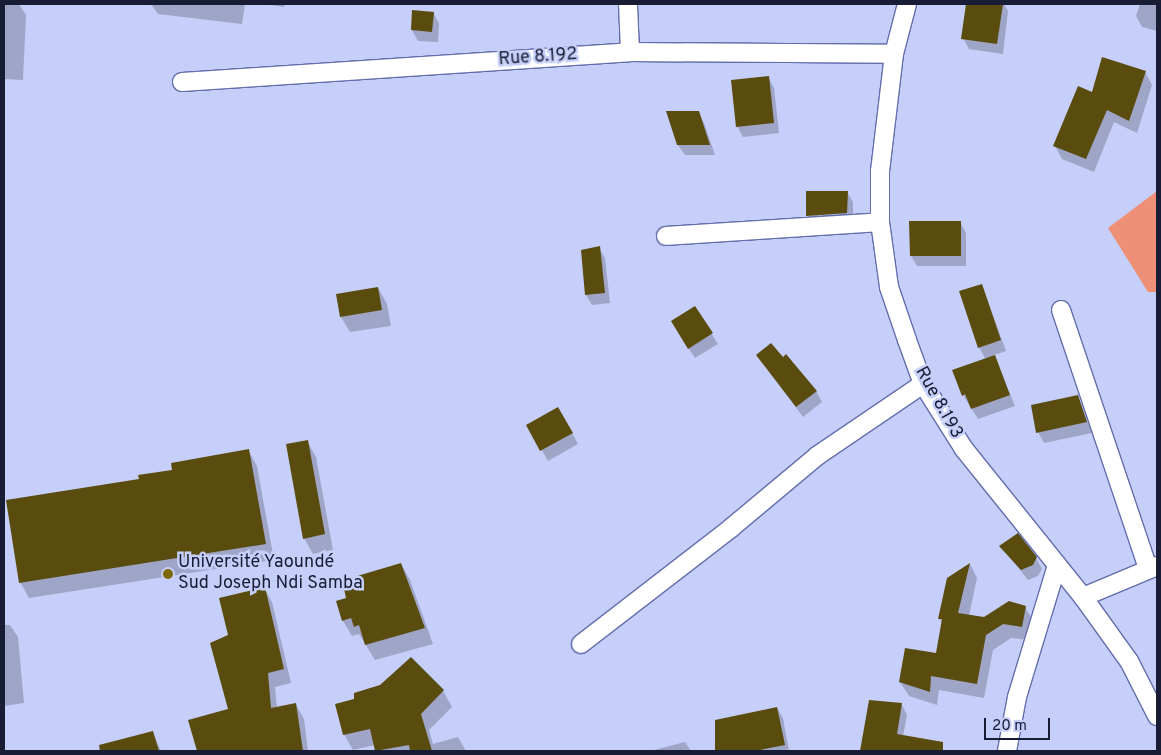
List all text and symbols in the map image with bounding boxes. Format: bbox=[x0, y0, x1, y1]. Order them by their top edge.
street label: Rue 8.192 bbox=[498, 44, 578, 72]
street label: Rue 8.193 bbox=[909, 363, 967, 443]
place label: Université Yaoundé Sud Joseph Ndi Samba bbox=[178, 553, 363, 596]
marker: Université Yaoundé Sud Joseph Ndi Samba bbox=[162, 568, 174, 580]
scale bar bbox=[986, 708, 1052, 740]
text: 20 m bbox=[992, 717, 1027, 736]

